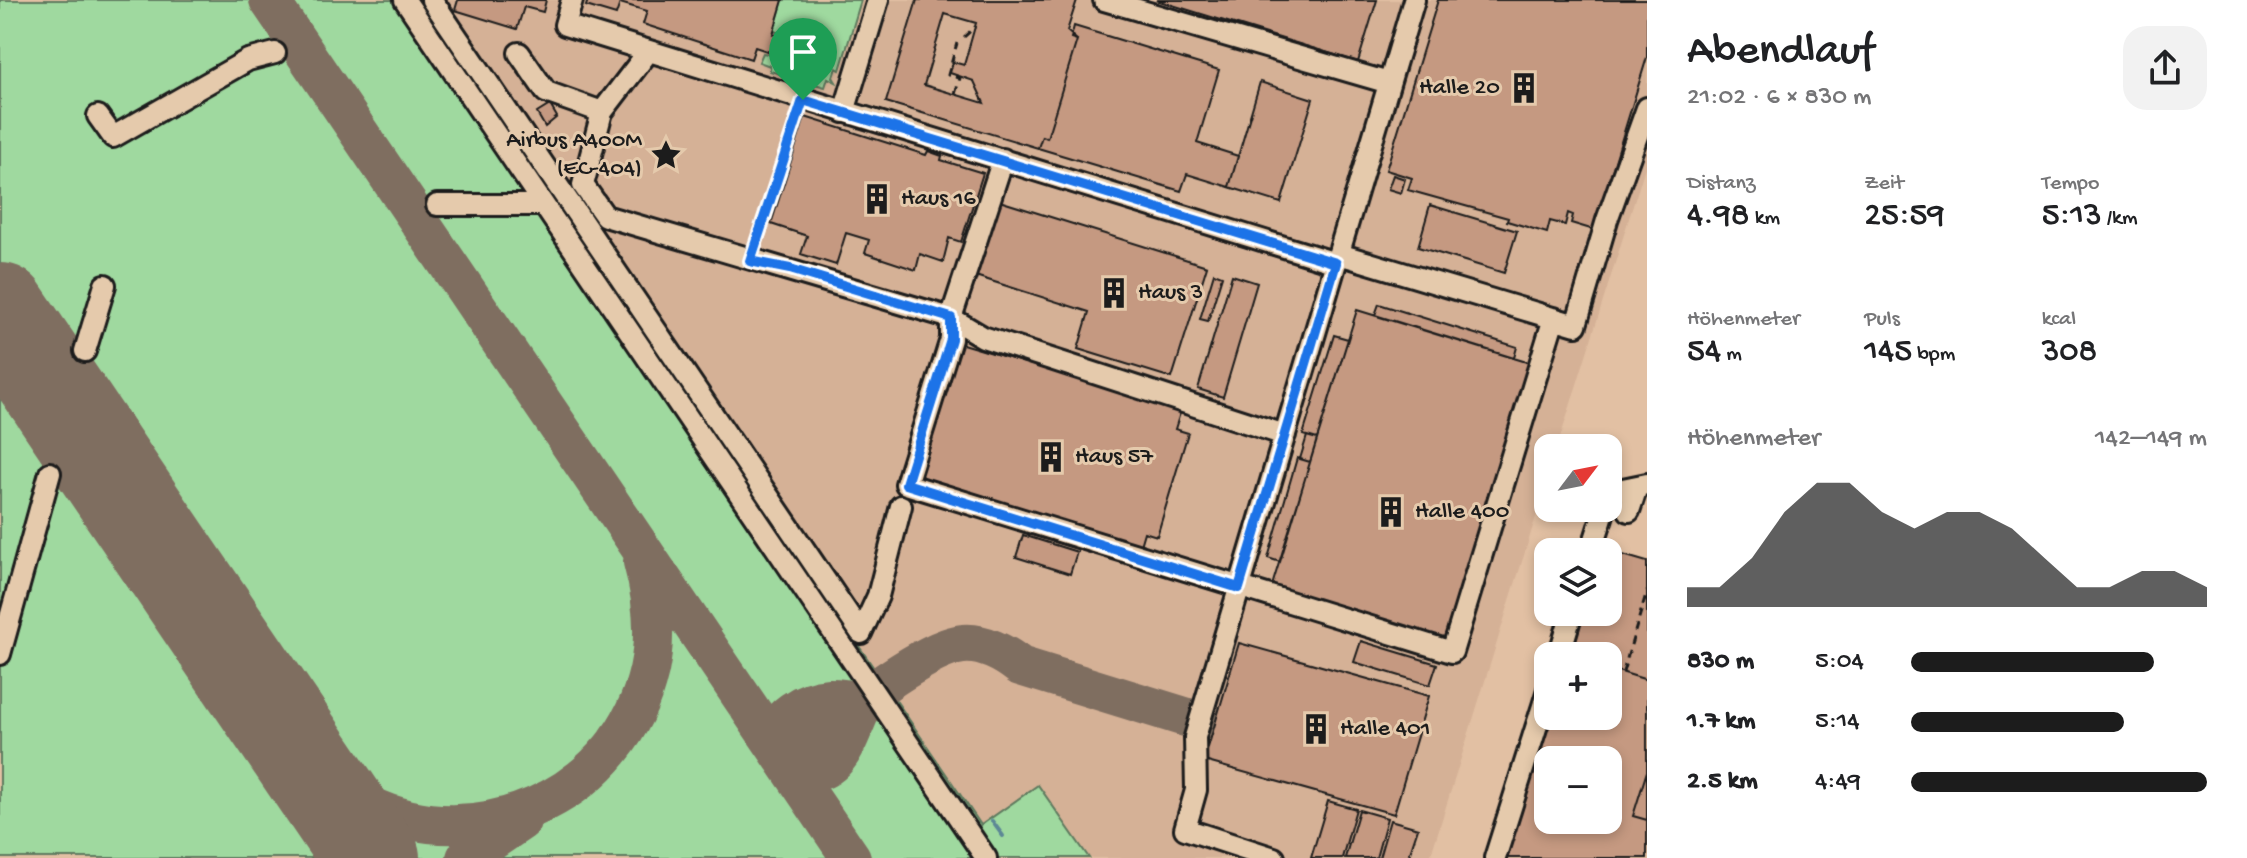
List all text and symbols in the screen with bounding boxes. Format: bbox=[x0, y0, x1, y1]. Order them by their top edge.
pin bbox=[769, 18, 837, 100]
button: share bbox=[2123, 26, 2207, 110]
text: Abendlauf bbox=[1687, 27, 1874, 79]
icon: arrive bbox=[781, 30, 825, 74]
building icon: Halle 20 bbox=[1507, 71, 1541, 105]
place label: Halle 20 bbox=[1419, 74, 1500, 103]
text: 21:02 · 6 × 830 m bbox=[1687, 83, 1872, 114]
place label: Airbus A400M (EC-404) bbox=[506, 127, 642, 184]
place icon: Airbus A400M (EC-404) bbox=[649, 138, 683, 172]
text: Distanz bbox=[1687, 171, 1756, 197]
text: Zeit bbox=[1864, 171, 1904, 197]
text: Tempo bbox=[2042, 171, 2099, 197]
building icon: Haus 16 bbox=[860, 182, 894, 216]
place label: Haus 16 bbox=[901, 185, 976, 214]
text: 4.98 bbox=[1687, 197, 1749, 237]
text: 25:59 bbox=[1864, 197, 1944, 237]
text: 5:13 bbox=[2042, 197, 2102, 237]
text: km bbox=[1749, 206, 1780, 232]
text: /km bbox=[2102, 206, 2138, 232]
building icon: Haus 3 bbox=[1097, 276, 1131, 310]
place label: Haus 3 bbox=[1138, 279, 1203, 308]
text: Höhenmeter bbox=[1687, 307, 1800, 333]
text: Puls bbox=[1864, 307, 1900, 333]
text: kcal bbox=[2042, 307, 2076, 333]
text: 54 bbox=[1687, 333, 1721, 373]
text: 145 bbox=[1864, 333, 1912, 373]
text: 308 bbox=[2042, 333, 2097, 373]
text: m bbox=[1721, 342, 1742, 368]
text: bpm bbox=[1912, 342, 1955, 368]
text: Höhenmeter bbox=[1687, 424, 1820, 455]
text: 142–149 m bbox=[2095, 424, 2207, 455]
north arrow bbox=[1534, 434, 1622, 522]
map controls bbox=[1534, 434, 1622, 834]
building icon: Haus 57 bbox=[1034, 440, 1068, 474]
place label: Haus 57 bbox=[1075, 443, 1153, 472]
building icon: Halle 400 bbox=[1374, 495, 1408, 529]
place label: Halle 400 bbox=[1415, 498, 1509, 527]
button: layers bbox=[1534, 538, 1622, 626]
button: + bbox=[1534, 642, 1622, 730]
text: 830 m bbox=[1687, 647, 1754, 678]
text: 5:04 bbox=[1815, 647, 1864, 678]
text: 1.7 km bbox=[1687, 707, 1755, 738]
text: 5:14 bbox=[1815, 707, 1860, 738]
building icon: Halle 401 bbox=[1299, 712, 1333, 746]
place label: Halle 401 bbox=[1340, 715, 1430, 744]
button: − bbox=[1534, 746, 1622, 834]
text: 2.5 km bbox=[1687, 767, 1758, 798]
text: 4:49 bbox=[1815, 767, 1861, 798]

